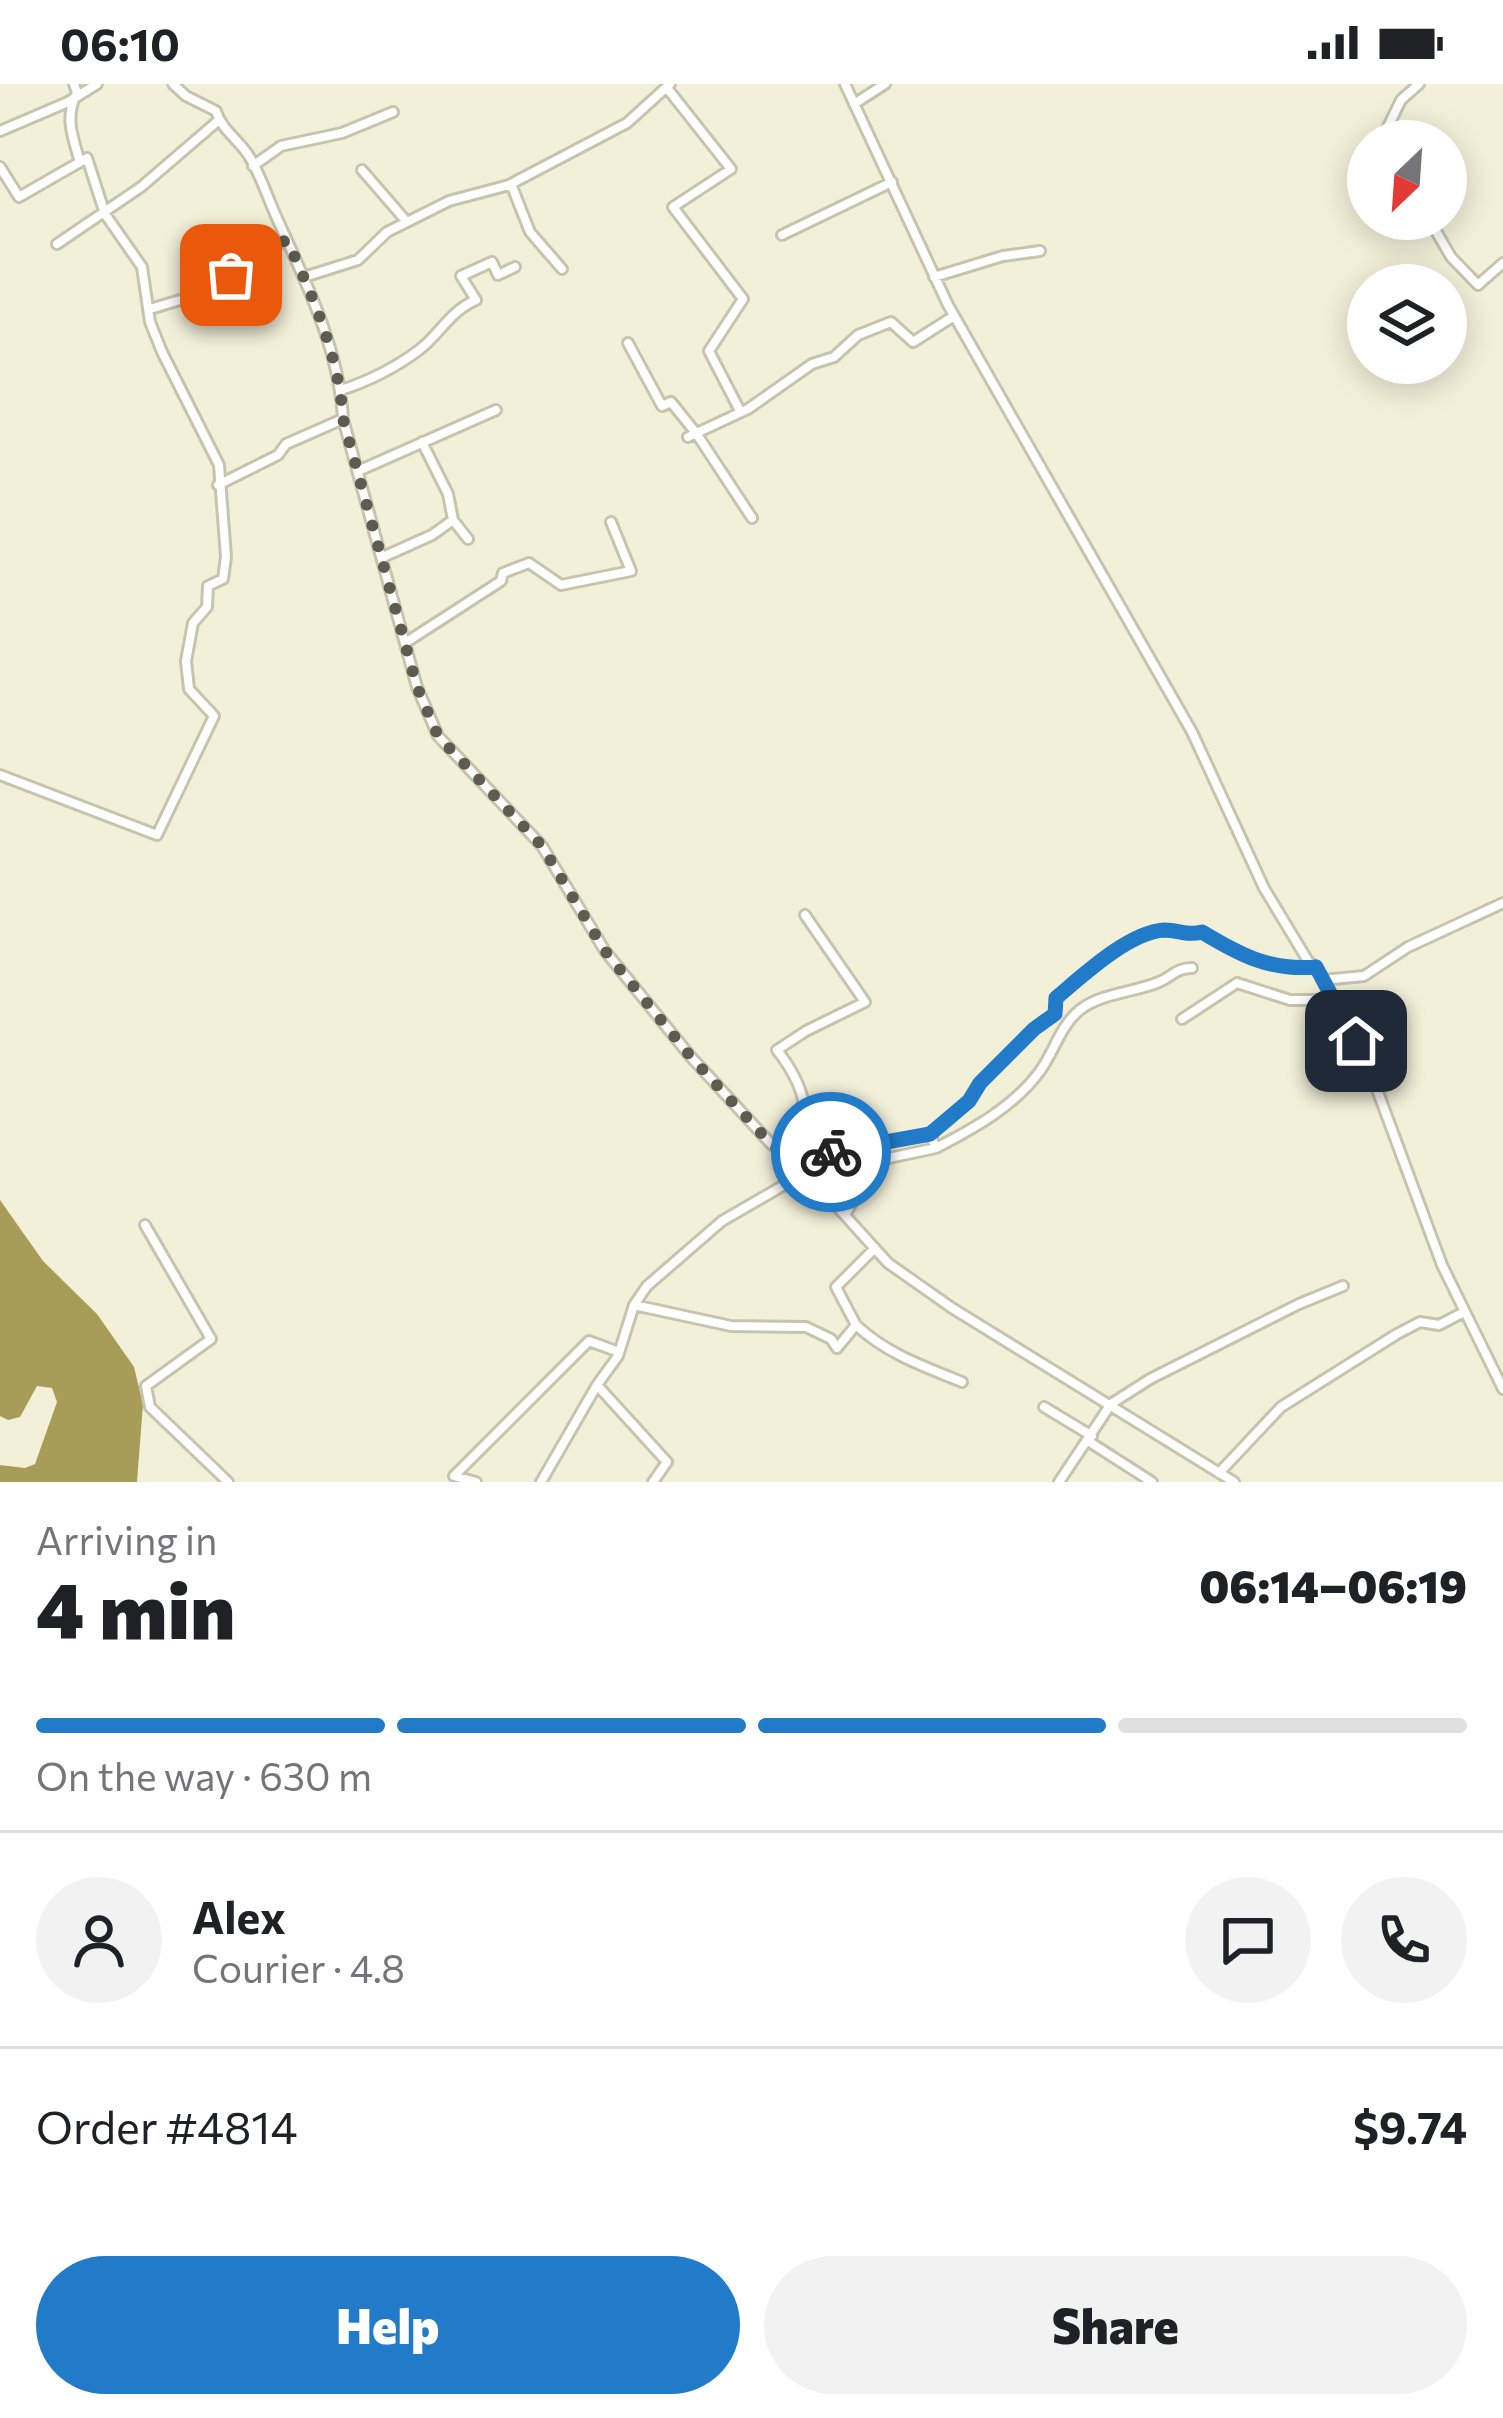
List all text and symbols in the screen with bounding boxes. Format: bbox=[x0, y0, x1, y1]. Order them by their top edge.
text: 06:10 bbox=[60, 15, 180, 70]
north arrow bbox=[1347, 120, 1467, 240]
map controls bbox=[1347, 120, 1467, 384]
pin bbox=[180, 224, 282, 326]
icon: bag bbox=[198, 242, 264, 308]
button: layers bbox=[1347, 264, 1467, 384]
pin bbox=[1305, 990, 1407, 1092]
icon: home bbox=[1323, 1008, 1389, 1074]
courier bbox=[771, 1092, 891, 1212]
icon: bike bbox=[798, 1119, 864, 1185]
text: Arriving in bbox=[36, 1515, 217, 1563]
text: 06:14–06:19 bbox=[1199, 1557, 1467, 1612]
text: 4 min bbox=[36, 1560, 235, 1655]
text: On the way · 630 m bbox=[36, 1751, 372, 1799]
button: person bbox=[36, 1877, 162, 2003]
button: chat bbox=[1185, 1877, 1311, 2003]
button: phone bbox=[1341, 1877, 1467, 2003]
text: Alex bbox=[192, 1888, 286, 1943]
text: Courier · 4.8 bbox=[192, 1943, 405, 1991]
text: Order #4814 bbox=[36, 2098, 298, 2153]
text: $9.74 bbox=[1353, 2098, 1467, 2153]
button: Help bbox=[36, 2256, 740, 2394]
button: Share bbox=[764, 2256, 1467, 2394]

